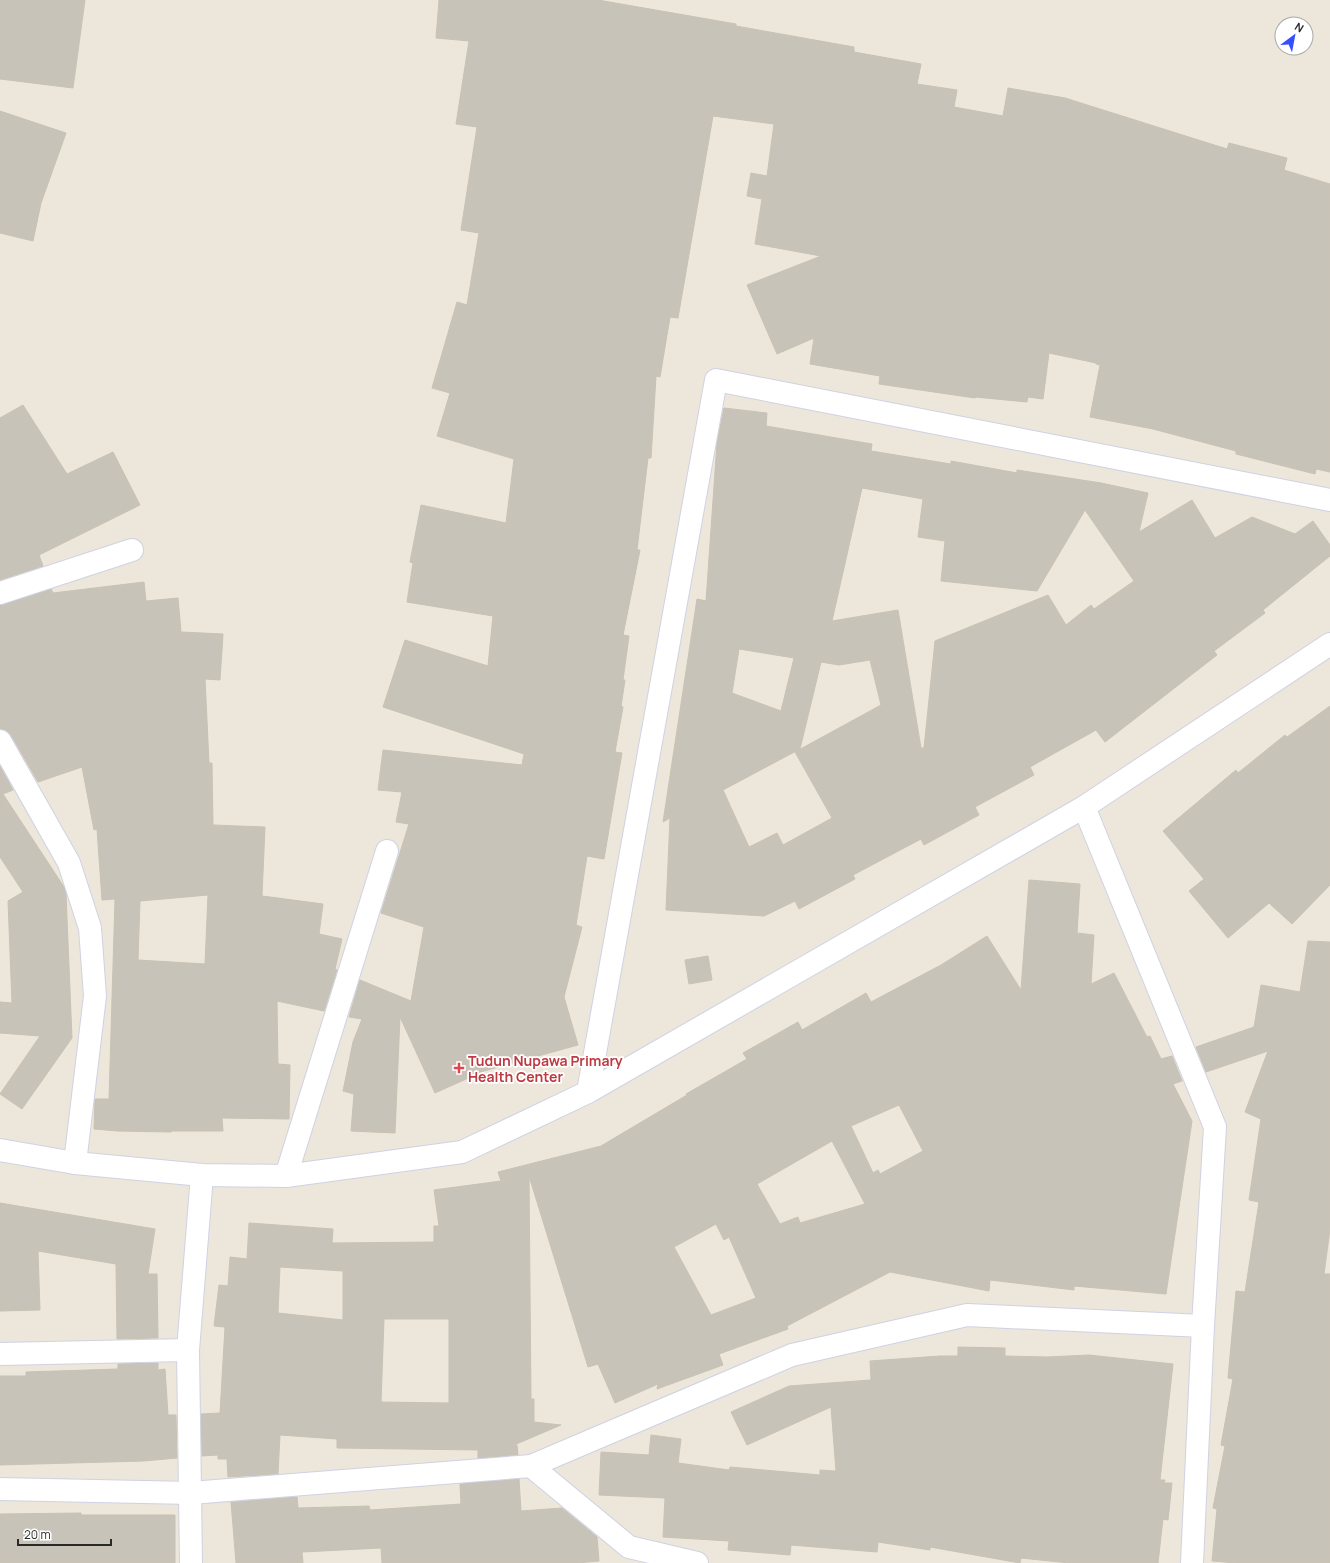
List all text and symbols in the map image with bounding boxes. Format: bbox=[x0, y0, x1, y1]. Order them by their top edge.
north arrow bbox=[1274, 16, 1314, 56]
text: N bbox=[1292, 19, 1307, 36]
place label: Tudun Nupawa Primary Health Center bbox=[468, 1051, 623, 1086]
marker: Tudun Nupawa Primary Health Center bbox=[453, 1062, 465, 1074]
scale bar bbox=[18, 1521, 111, 1547]
text: 20 m bbox=[24, 1526, 51, 1543]

